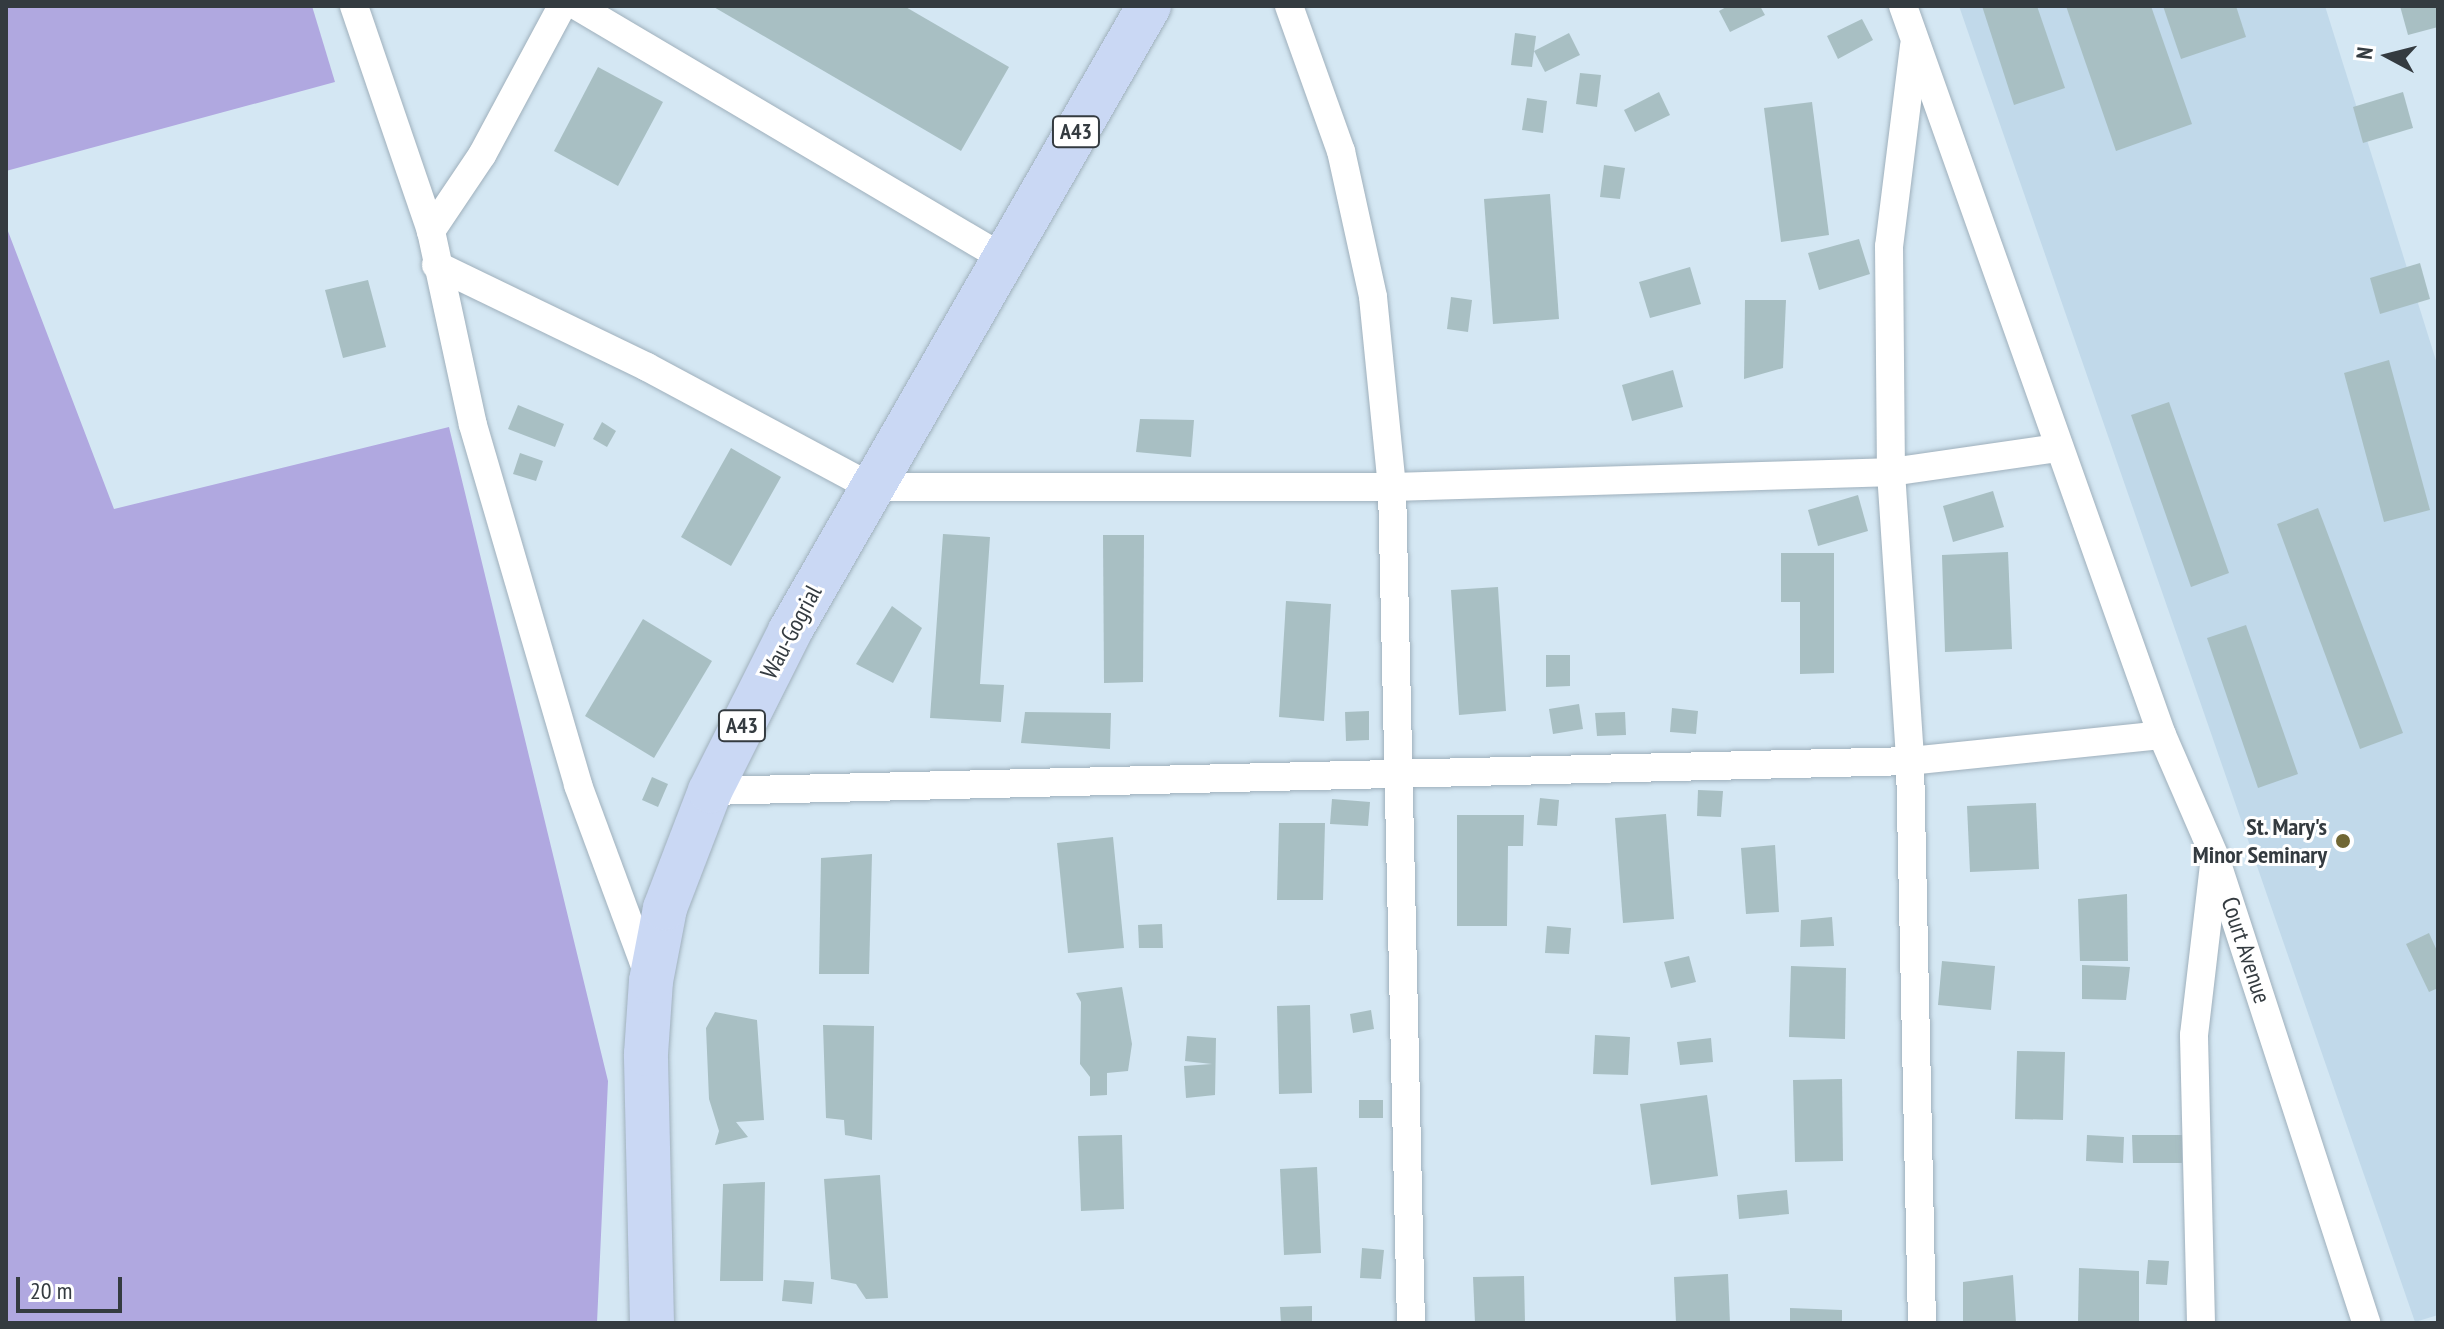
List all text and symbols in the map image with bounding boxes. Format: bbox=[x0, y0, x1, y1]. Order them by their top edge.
north arrow bbox=[2348, 16, 2428, 96]
text: N bbox=[2350, 45, 2379, 61]
road number: A43 bbox=[1050, 114, 1102, 150]
street label: Wau-Gogrial bbox=[754, 580, 828, 684]
road number: A43 bbox=[716, 708, 768, 744]
place label: St. Mary's Minor Seminary bbox=[2193, 813, 2327, 869]
marker: St. Mary's Minor Seminary bbox=[2334, 832, 2352, 850]
street label: Court Avenue bbox=[2215, 893, 2277, 1007]
scale bar bbox=[20, 1261, 126, 1311]
text: 20 m bbox=[30, 1275, 72, 1306]

